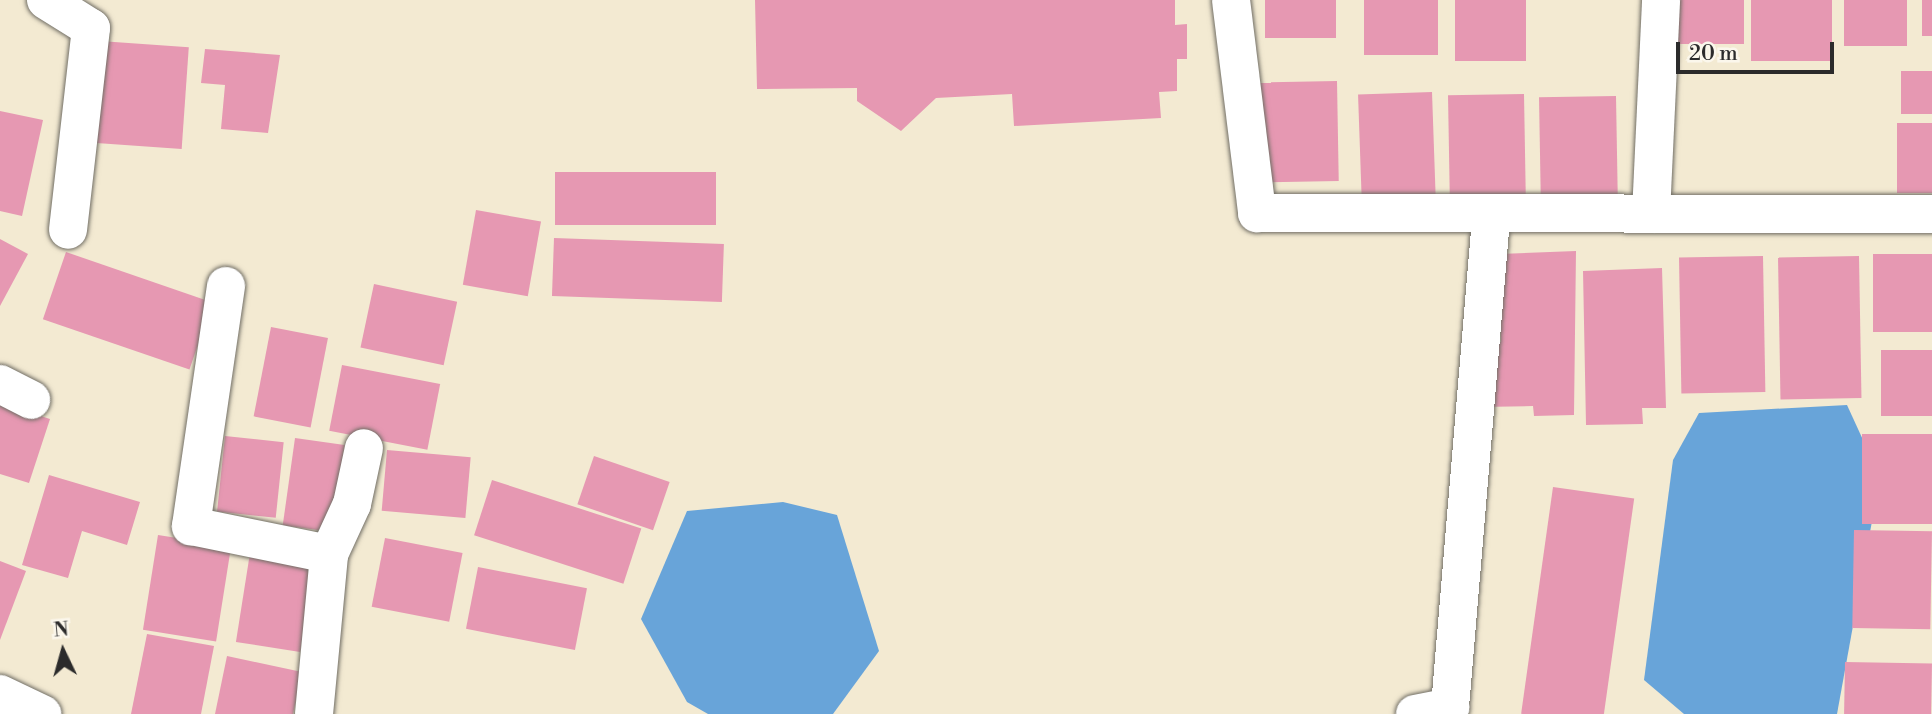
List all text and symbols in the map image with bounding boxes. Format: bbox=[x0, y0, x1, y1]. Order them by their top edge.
scale bar bbox=[1680, 28, 1838, 72]
text: 20 m bbox=[1689, 41, 1738, 67]
north arrow bbox=[28, 616, 98, 686]
text: N bbox=[53, 617, 70, 643]

